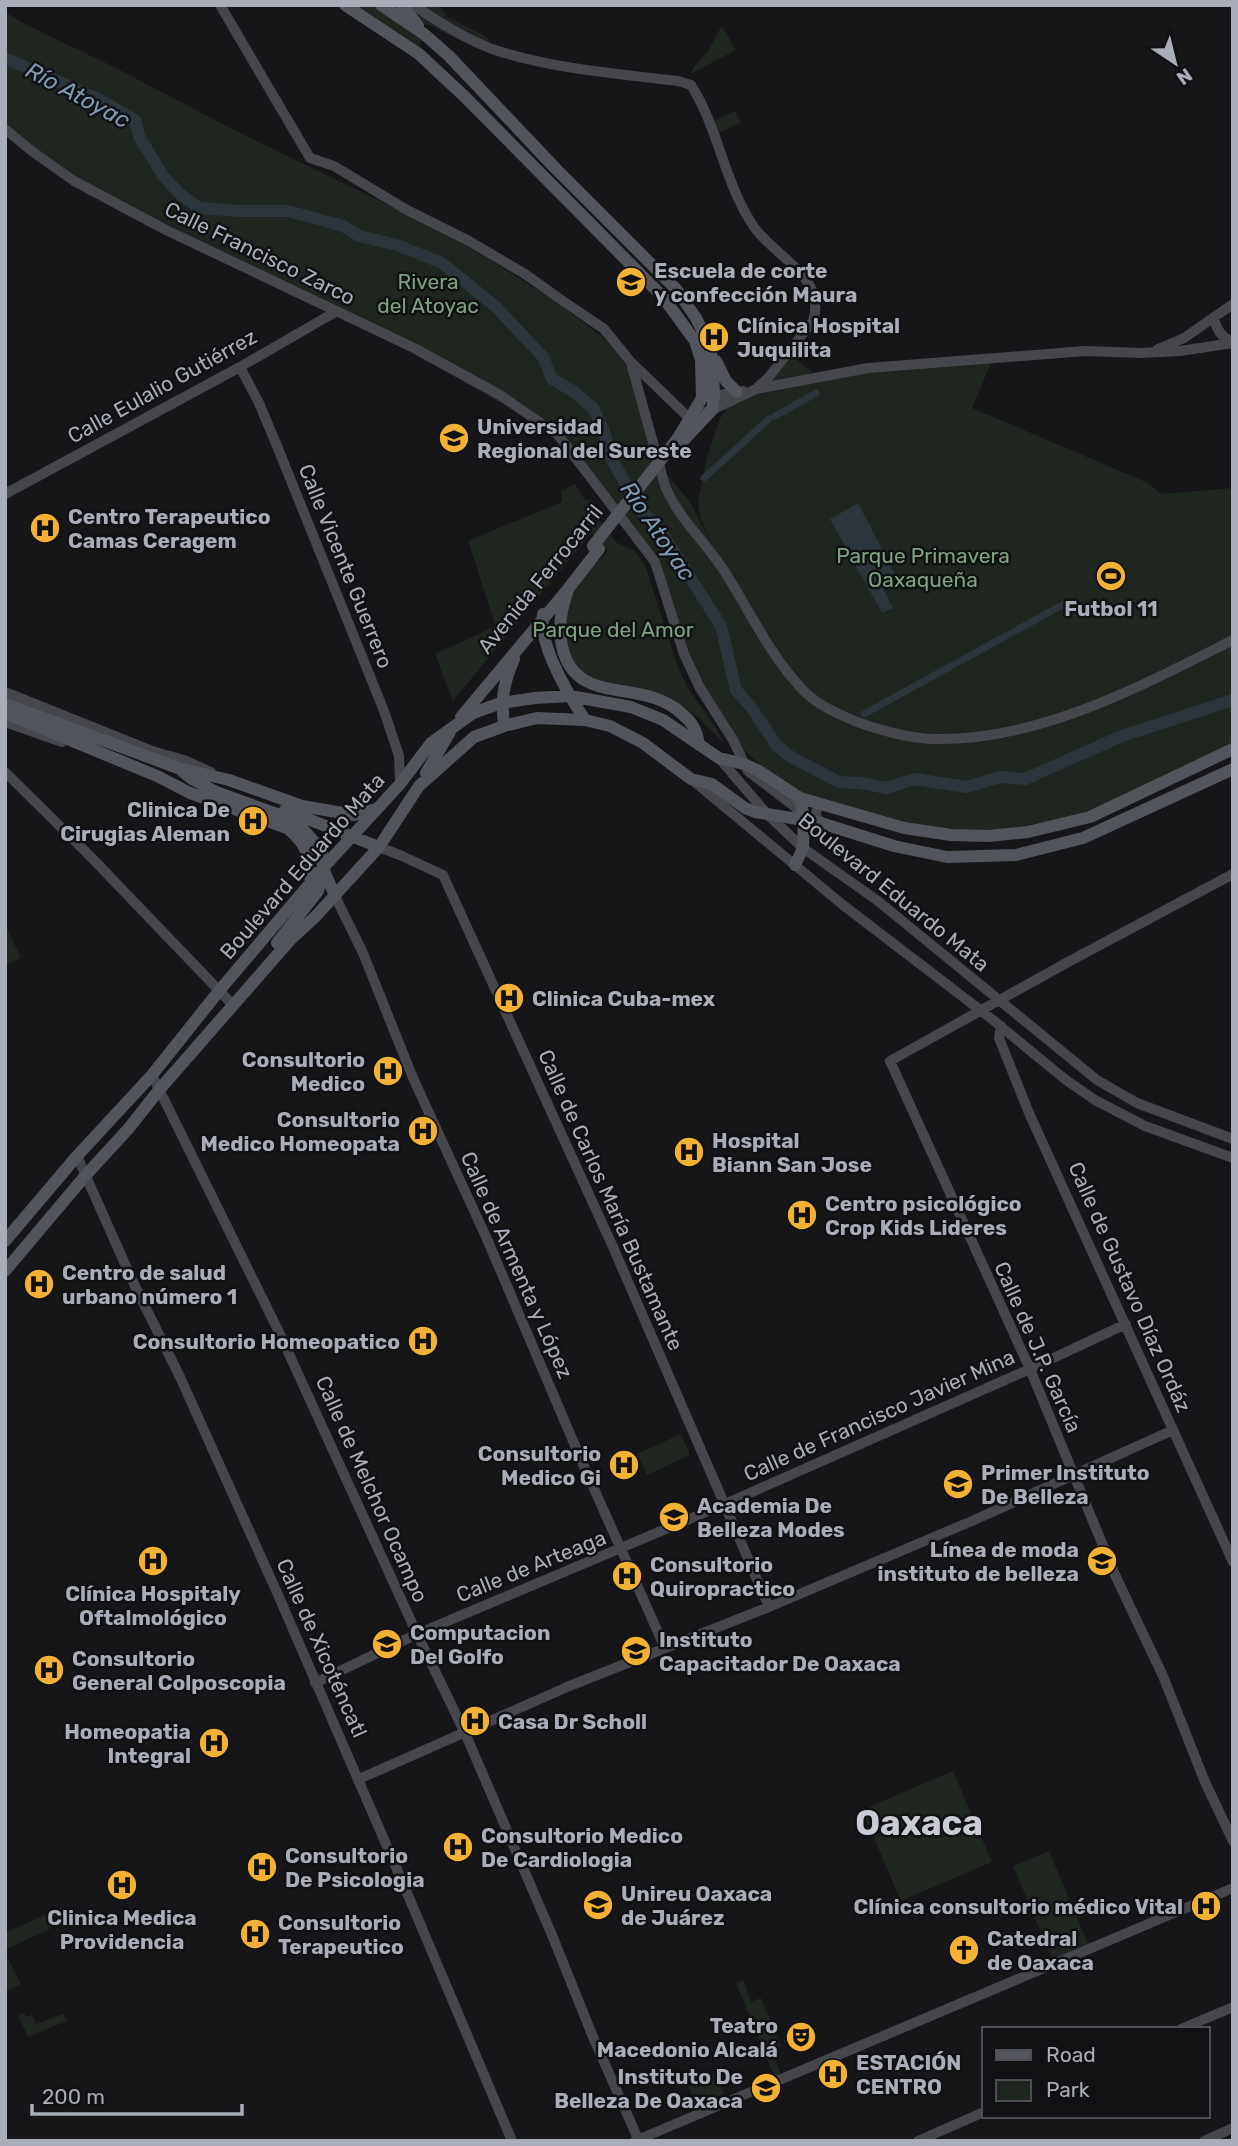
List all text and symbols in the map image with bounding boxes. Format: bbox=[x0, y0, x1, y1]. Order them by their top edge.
north arrow bbox=[1140, 28, 1210, 98]
water label: Río Atoyac bbox=[21, 56, 135, 134]
text: N bbox=[1172, 63, 1197, 90]
street label: Calle Francisco Zarco bbox=[161, 196, 359, 310]
place label: Escuela de corte y confección Maura bbox=[654, 258, 857, 307]
school or university icon: Escuela de corte y confección Maura bbox=[614, 265, 648, 299]
park label: Rivera del Atoyac bbox=[377, 269, 479, 318]
place label: Clínica Hospital Juquilita bbox=[737, 313, 900, 362]
hospital icon: Clínica Hospital Juquilita bbox=[697, 320, 731, 354]
street label: Calle Eulalio Gutiérrez bbox=[63, 324, 261, 448]
place label: Universidad Regional del Sureste bbox=[477, 414, 692, 463]
school or university icon: Universidad Regional del Sureste bbox=[437, 421, 471, 455]
street label: Calle Vicente Guerrero bbox=[294, 460, 398, 672]
water label: Río Atoyac bbox=[614, 476, 702, 586]
street label: Avenida Ferrocarril bbox=[472, 499, 608, 659]
place label: Centro Terapeutico Camas Ceragem bbox=[68, 504, 270, 553]
hospital icon: Centro Terapeutico Camas Ceragem bbox=[28, 511, 62, 545]
park label: Parque Primavera Oaxaqueña bbox=[836, 543, 1010, 592]
sports icon: Futbol 11 bbox=[1094, 559, 1128, 593]
place label: Futbol 11 bbox=[1064, 596, 1158, 621]
park label: Parque del Amor bbox=[532, 617, 694, 642]
street label: Boulevard Eduardo Mata bbox=[214, 768, 390, 964]
place label: Clinica De Cirugias Aleman bbox=[60, 797, 230, 846]
hospital icon: Clinica De Cirugias Aleman bbox=[236, 804, 270, 838]
street label: Boulevard Eduardo Mata bbox=[794, 807, 994, 977]
hospital icon: Clinica Cuba-mex bbox=[492, 981, 526, 1015]
place label: Clinica Cuba-mex bbox=[532, 986, 716, 1011]
street label: Calle de Carlos María Bustamante bbox=[533, 1046, 689, 1354]
place label: Consultorio Medico bbox=[242, 1047, 365, 1096]
hospital icon: Consultorio Medico bbox=[371, 1054, 405, 1088]
place label: Consultorio Medico Homeopata bbox=[200, 1107, 400, 1156]
hospital icon: Consultorio Medico Homeopata bbox=[406, 1114, 440, 1148]
place label: Hospital Biann San Jose bbox=[712, 1128, 872, 1177]
hospital icon: Hospital Biann San Jose bbox=[672, 1135, 706, 1169]
street label: Calle de Armenta y López bbox=[456, 1148, 578, 1382]
street label: Calle de Gustavo Díaz Ordáz bbox=[1063, 1158, 1197, 1416]
place label: Centro psicológico Crop Kids Lideres bbox=[825, 1191, 1022, 1240]
hospital icon: Centro psicológico Crop Kids Lideres bbox=[785, 1198, 819, 1232]
street label: Calle de J.P. García bbox=[989, 1258, 1087, 1436]
place label: Centro de salud urbano número 1 bbox=[62, 1260, 237, 1309]
hospital icon: Centro de salud urbano número 1 bbox=[22, 1267, 56, 1301]
hospital icon: Consultorio Homeopatico bbox=[406, 1324, 440, 1358]
place label: Consultorio Homeopatico bbox=[133, 1329, 400, 1354]
street label: Calle de Francisco Javier Mina bbox=[740, 1344, 1018, 1486]
street label: Calle de Melchor Ocampo bbox=[311, 1372, 433, 1606]
place label: Consultorio Medico Gi bbox=[478, 1441, 601, 1490]
hospital icon: Consultorio Medico Gi bbox=[607, 1448, 641, 1482]
place label: Primer Instituto De Belleza bbox=[981, 1460, 1150, 1509]
school or university icon: Primer Instituto De Belleza bbox=[941, 1467, 975, 1501]
place label: Academia De Belleza Modes bbox=[697, 1493, 845, 1542]
school or university icon: Academia De Belleza Modes bbox=[657, 1500, 691, 1534]
street label: Calle de Arteaga bbox=[452, 1525, 610, 1607]
place label: Línea de moda instituto de belleza bbox=[877, 1537, 1079, 1586]
hospital icon: Clínica Hospitaly Oftalmológico bbox=[136, 1544, 170, 1578]
school or university icon: Línea de moda instituto de belleza bbox=[1085, 1544, 1119, 1578]
place label: Consultorio Quiropractico bbox=[650, 1552, 795, 1601]
street label: Calle de Xicoténcatl bbox=[271, 1555, 373, 1741]
hospital icon: Consultorio Quiropractico bbox=[610, 1559, 644, 1593]
place label: Clínica Hospitaly Oftalmológico bbox=[65, 1581, 241, 1630]
place label: Computacion Del Golfo bbox=[410, 1620, 550, 1669]
school or university icon: Computacion Del Golfo bbox=[370, 1627, 404, 1661]
place label: Instituto Capacitador De Oaxaca bbox=[659, 1627, 901, 1676]
school or university icon: Instituto Capacitador De Oaxaca bbox=[619, 1634, 653, 1668]
place label: Consultorio General Colposcopia bbox=[72, 1646, 286, 1695]
hospital icon: Consultorio General Colposcopia bbox=[32, 1653, 66, 1687]
hospital icon: Casa Dr Scholl bbox=[458, 1704, 492, 1738]
place label: Casa Dr Scholl bbox=[498, 1709, 647, 1734]
place label: Homeopatia Integral bbox=[64, 1719, 191, 1768]
hospital icon: Homeopatia Integral bbox=[197, 1726, 231, 1760]
district label: Oaxaca bbox=[855, 1802, 983, 1844]
place label: Consultorio Medico De Cardiologia bbox=[481, 1823, 683, 1872]
hospital icon: Consultorio Medico De Cardiologia bbox=[441, 1830, 475, 1864]
place label: Consultorio De Psicologia bbox=[285, 1843, 425, 1892]
hospital icon: Consultorio De Psicologia bbox=[245, 1850, 279, 1884]
hospital icon: Clinica Medica Providencia bbox=[105, 1868, 139, 1902]
place label: Unireu Oaxaca de Juárez bbox=[621, 1881, 772, 1930]
school or university icon: Unireu Oaxaca de Juárez bbox=[581, 1888, 615, 1922]
hospital icon: Clínica consultorio médico Vital bbox=[1189, 1889, 1223, 1923]
place label: Clínica consultorio médico Vital bbox=[854, 1894, 1183, 1919]
place label: Clinica Medica Providencia bbox=[47, 1905, 197, 1954]
place label: Consultorio Terapeutico bbox=[278, 1910, 404, 1959]
hospital icon: Consultorio Terapeutico bbox=[238, 1917, 272, 1951]
place label: Catedral de Oaxaca bbox=[987, 1926, 1094, 1975]
church icon: Catedral de Oaxaca bbox=[947, 1933, 981, 1967]
place label: Teatro Macedonio Alcalá bbox=[597, 2013, 778, 2062]
theatre icon: Teatro Macedonio Alcalá bbox=[784, 2020, 818, 2054]
legend bbox=[982, 2027, 1210, 2118]
text: Road bbox=[1046, 2042, 1096, 2067]
place label: ESTACIÓN CENTRO bbox=[856, 2050, 961, 2099]
hospital icon: ESTACIÓN CENTRO bbox=[816, 2057, 850, 2091]
place label: Instituto De Belleza De Oaxaca bbox=[554, 2064, 743, 2113]
school or university icon: Instituto De Belleza De Oaxaca bbox=[749, 2071, 783, 2105]
scale bar bbox=[32, 2072, 242, 2116]
text: Park bbox=[1046, 2077, 1090, 2102]
text: 200 m bbox=[42, 2084, 105, 2109]

